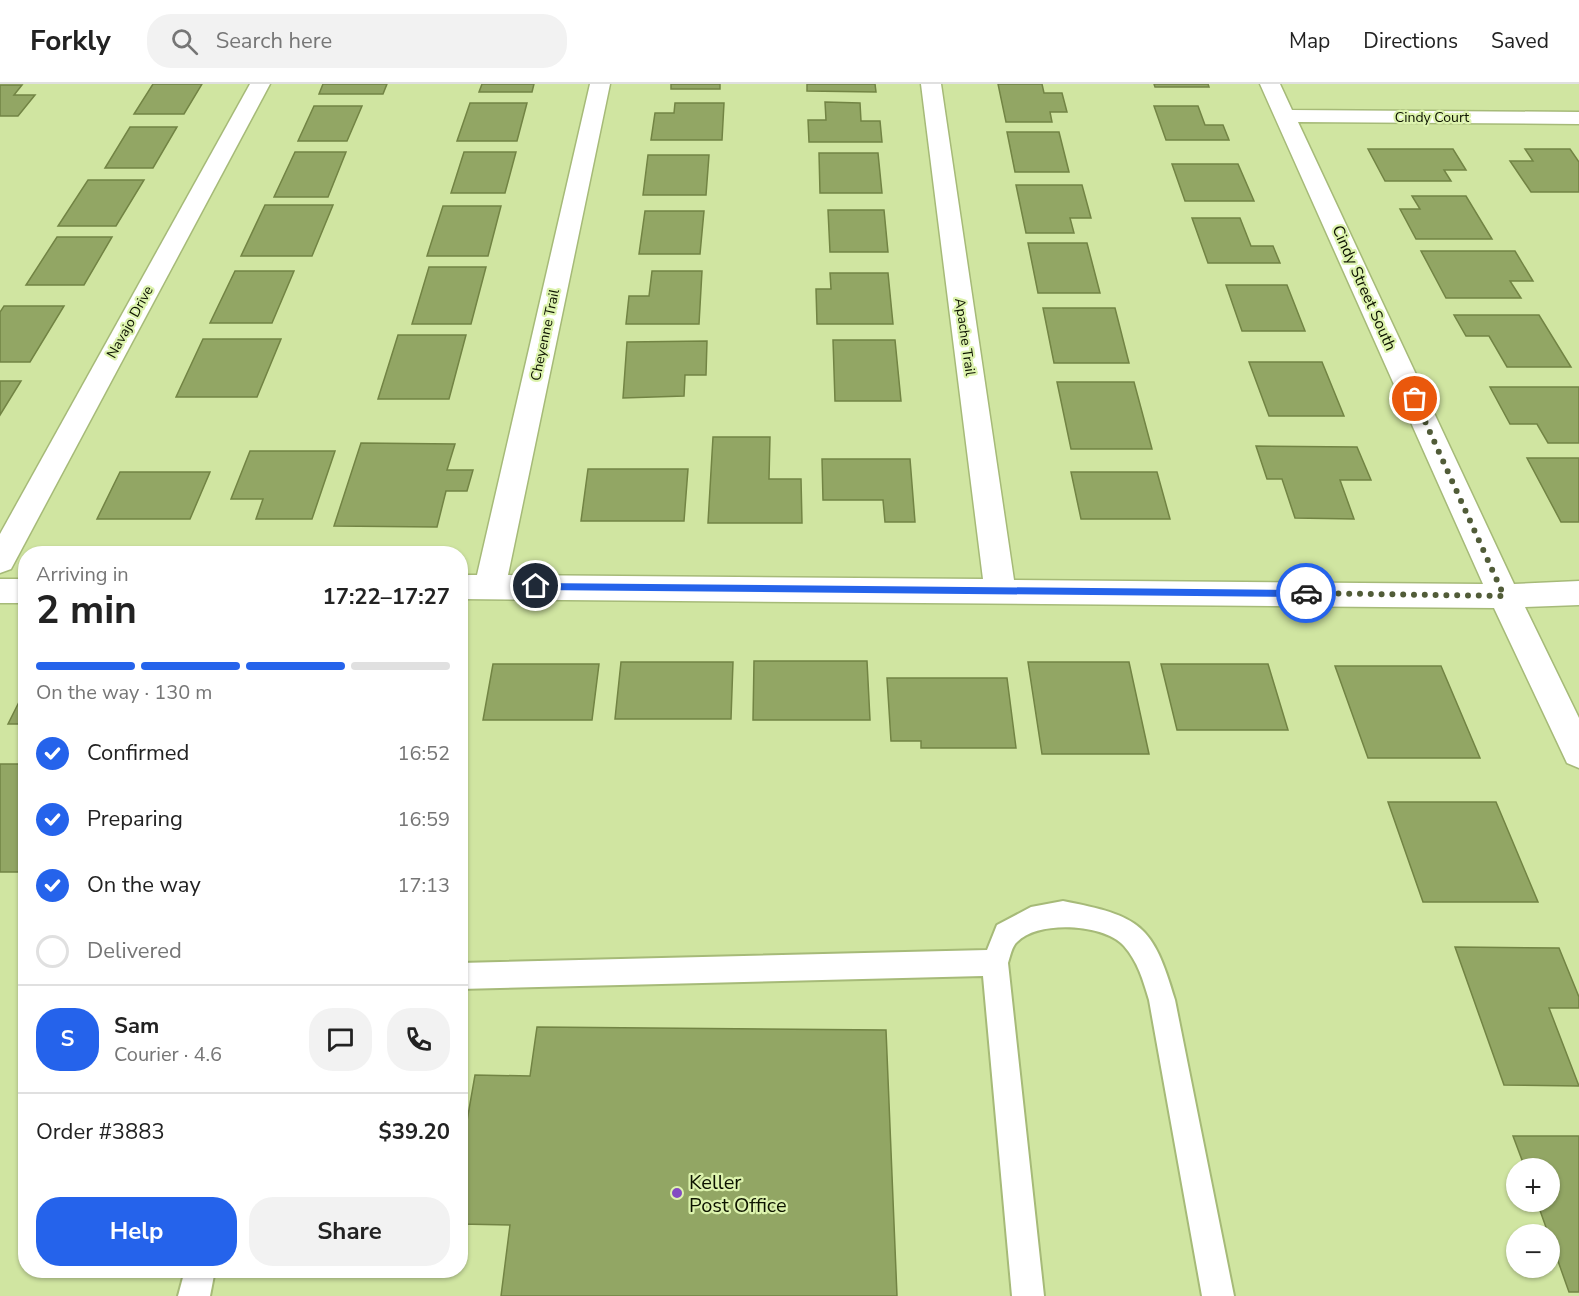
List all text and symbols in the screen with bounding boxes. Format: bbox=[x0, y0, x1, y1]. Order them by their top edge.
search box bbox=[147, 14, 567, 68]
text: Forkly bbox=[30, 22, 111, 60]
icon: search bbox=[168, 25, 201, 58]
text: Search here bbox=[216, 26, 332, 56]
text: Map bbox=[1289, 27, 1330, 55]
text: Directions bbox=[1363, 27, 1458, 55]
text: Saved bbox=[1491, 27, 1549, 55]
street label: Cindy Court bbox=[1395, 108, 1469, 127]
street label: Cindy Street South bbox=[1326, 222, 1402, 354]
street label: Navajo Drive bbox=[102, 282, 158, 362]
street label: Cheyenne Trail bbox=[526, 287, 564, 383]
street label: Apache Trail bbox=[950, 297, 980, 378]
pin bbox=[1389, 373, 1440, 424]
icon: bag bbox=[1398, 382, 1431, 415]
pin bbox=[510, 560, 561, 611]
text: Arriving in bbox=[36, 561, 129, 588]
courier bbox=[1276, 563, 1336, 623]
icon: home bbox=[519, 569, 552, 602]
icon: car bbox=[1290, 577, 1323, 610]
text: 17:22–17:27 bbox=[322, 582, 450, 612]
text: 2 min bbox=[36, 584, 137, 637]
text: On the way · 130 m bbox=[36, 679, 212, 706]
icon: check bbox=[36, 737, 69, 770]
text: Confirmed bbox=[87, 738, 189, 768]
text: 16:52 bbox=[397, 740, 450, 767]
icon: check bbox=[36, 803, 69, 836]
text: Preparing bbox=[87, 804, 183, 834]
text: 16:59 bbox=[397, 806, 450, 833]
icon: check bbox=[36, 869, 69, 902]
text: On the way bbox=[87, 870, 201, 900]
text: 17:13 bbox=[397, 872, 450, 899]
text: Delivered bbox=[87, 936, 182, 966]
button: chat bbox=[309, 1008, 372, 1071]
button: phone bbox=[387, 1008, 450, 1071]
text: Sam bbox=[114, 1011, 159, 1041]
text: S bbox=[61, 1024, 74, 1054]
text: Courier · 4.6 bbox=[114, 1041, 222, 1068]
text: Order #3883 bbox=[36, 1117, 165, 1147]
text: $39.20 bbox=[379, 1117, 450, 1147]
map controls bbox=[1506, 1158, 1560, 1278]
button: + bbox=[1506, 1158, 1560, 1212]
place label: Keller Post Office bbox=[689, 1169, 787, 1219]
marker: Keller Post Office bbox=[670, 1186, 684, 1200]
button: Help bbox=[36, 1197, 237, 1266]
button: Share bbox=[249, 1197, 450, 1266]
button: − bbox=[1506, 1224, 1560, 1278]

